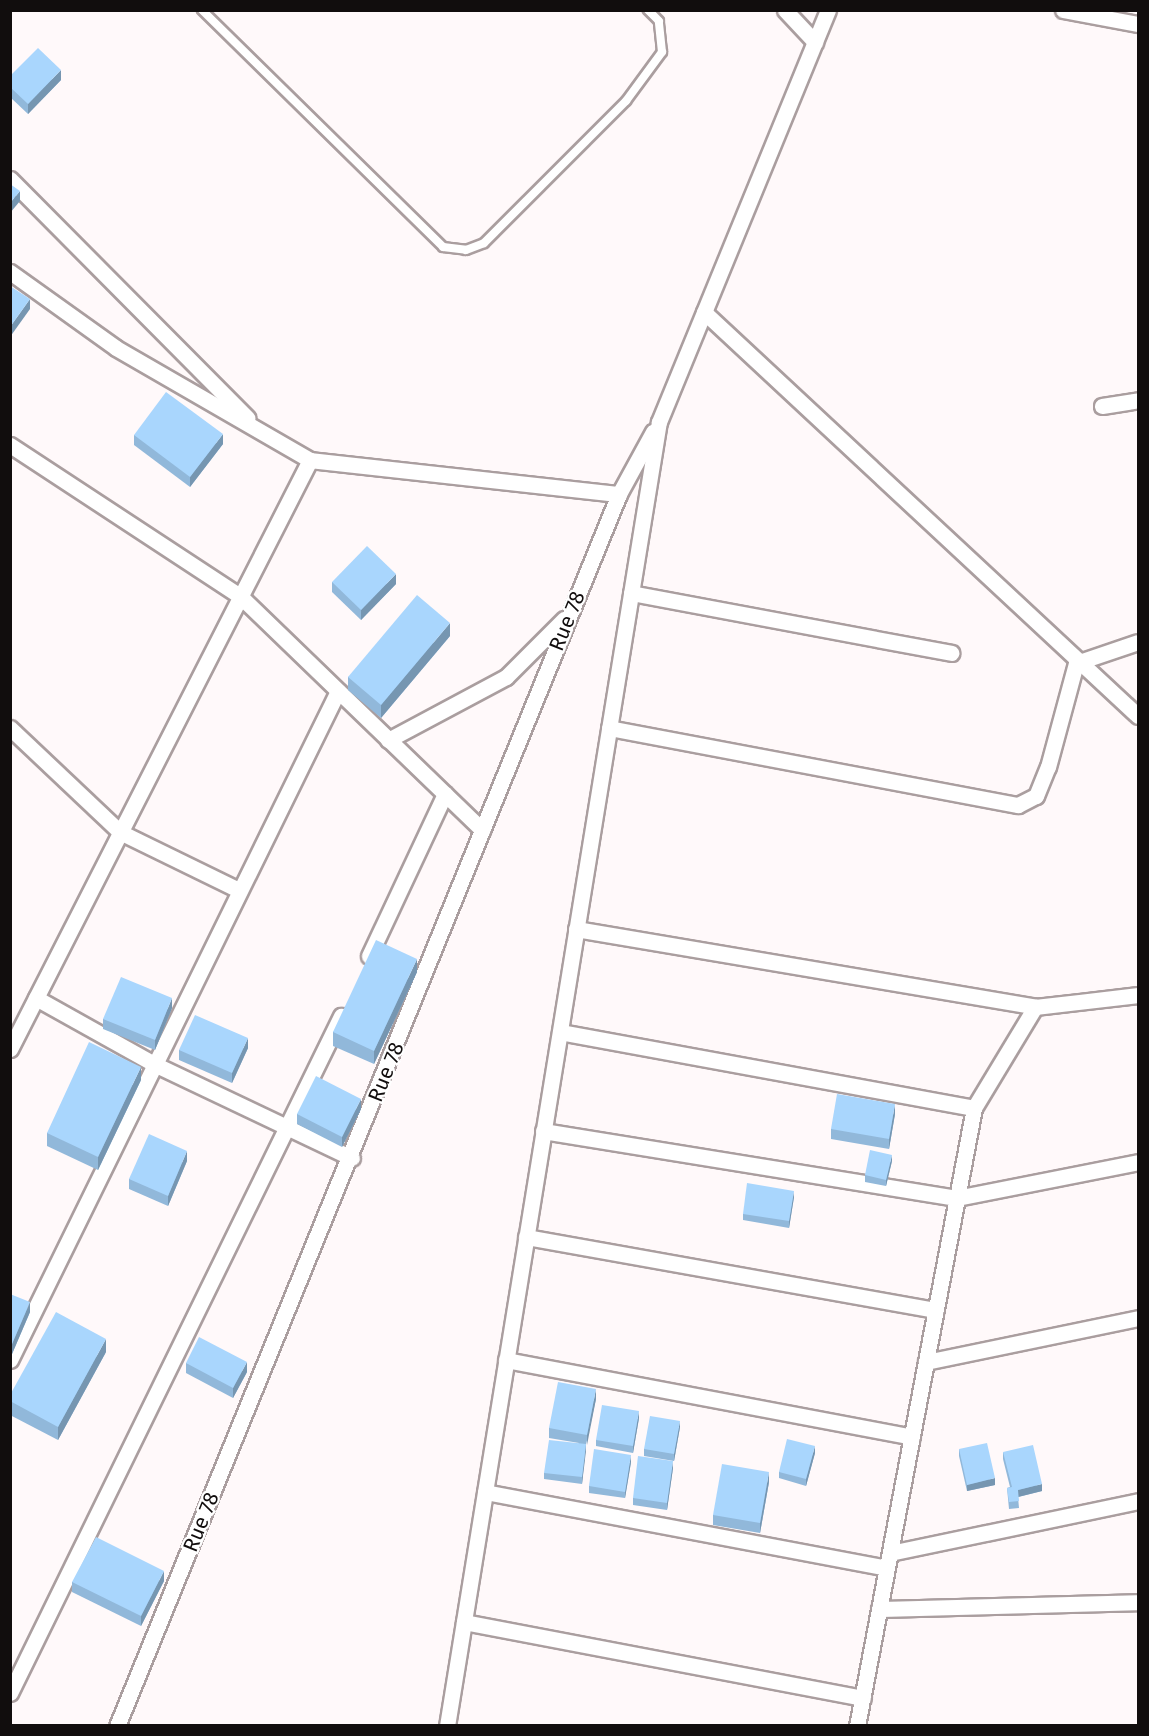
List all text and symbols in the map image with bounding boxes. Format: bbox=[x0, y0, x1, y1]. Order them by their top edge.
street label: Rue 78 bbox=[544, 587, 590, 655]
street label: Rue 78 bbox=[363, 1038, 409, 1106]
street label: Rue 78 bbox=[178, 1488, 224, 1556]

